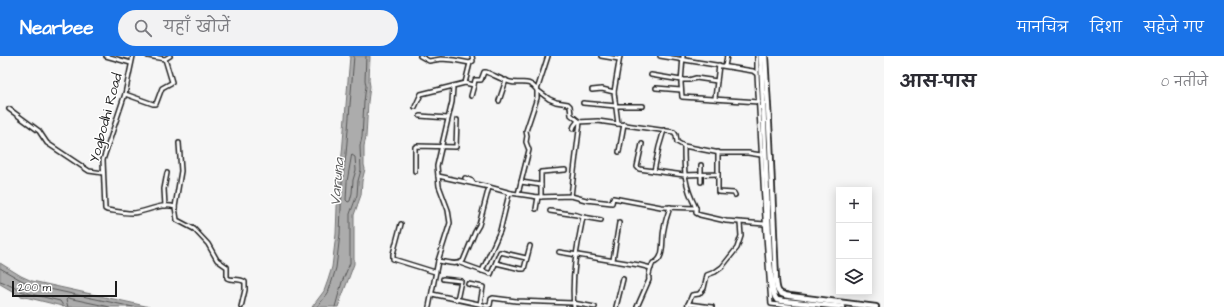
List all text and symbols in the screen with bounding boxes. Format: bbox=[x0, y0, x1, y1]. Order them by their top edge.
search box bbox=[118, 10, 398, 46]
text: Nearbee bbox=[20, 15, 94, 42]
icon: search bbox=[132, 17, 154, 39]
text: यहाँ खोजें bbox=[164, 17, 230, 38]
text: मानचित्र bbox=[1017, 18, 1068, 38]
text: दिशा bbox=[1090, 18, 1122, 38]
text: सहेजे गए bbox=[1144, 18, 1204, 38]
text: आस-पास bbox=[900, 70, 976, 94]
street label: Yogbodhi Road bbox=[84, 71, 128, 165]
text: 0 नतीजे bbox=[1161, 73, 1208, 91]
water label: Varuna bbox=[324, 156, 350, 207]
map controls bbox=[836, 187, 872, 295]
button: + bbox=[836, 187, 872, 223]
button: − bbox=[836, 223, 872, 259]
button: layers bbox=[836, 259, 872, 295]
scale bar bbox=[12, 279, 117, 298]
text: 200 m bbox=[18, 280, 51, 295]

